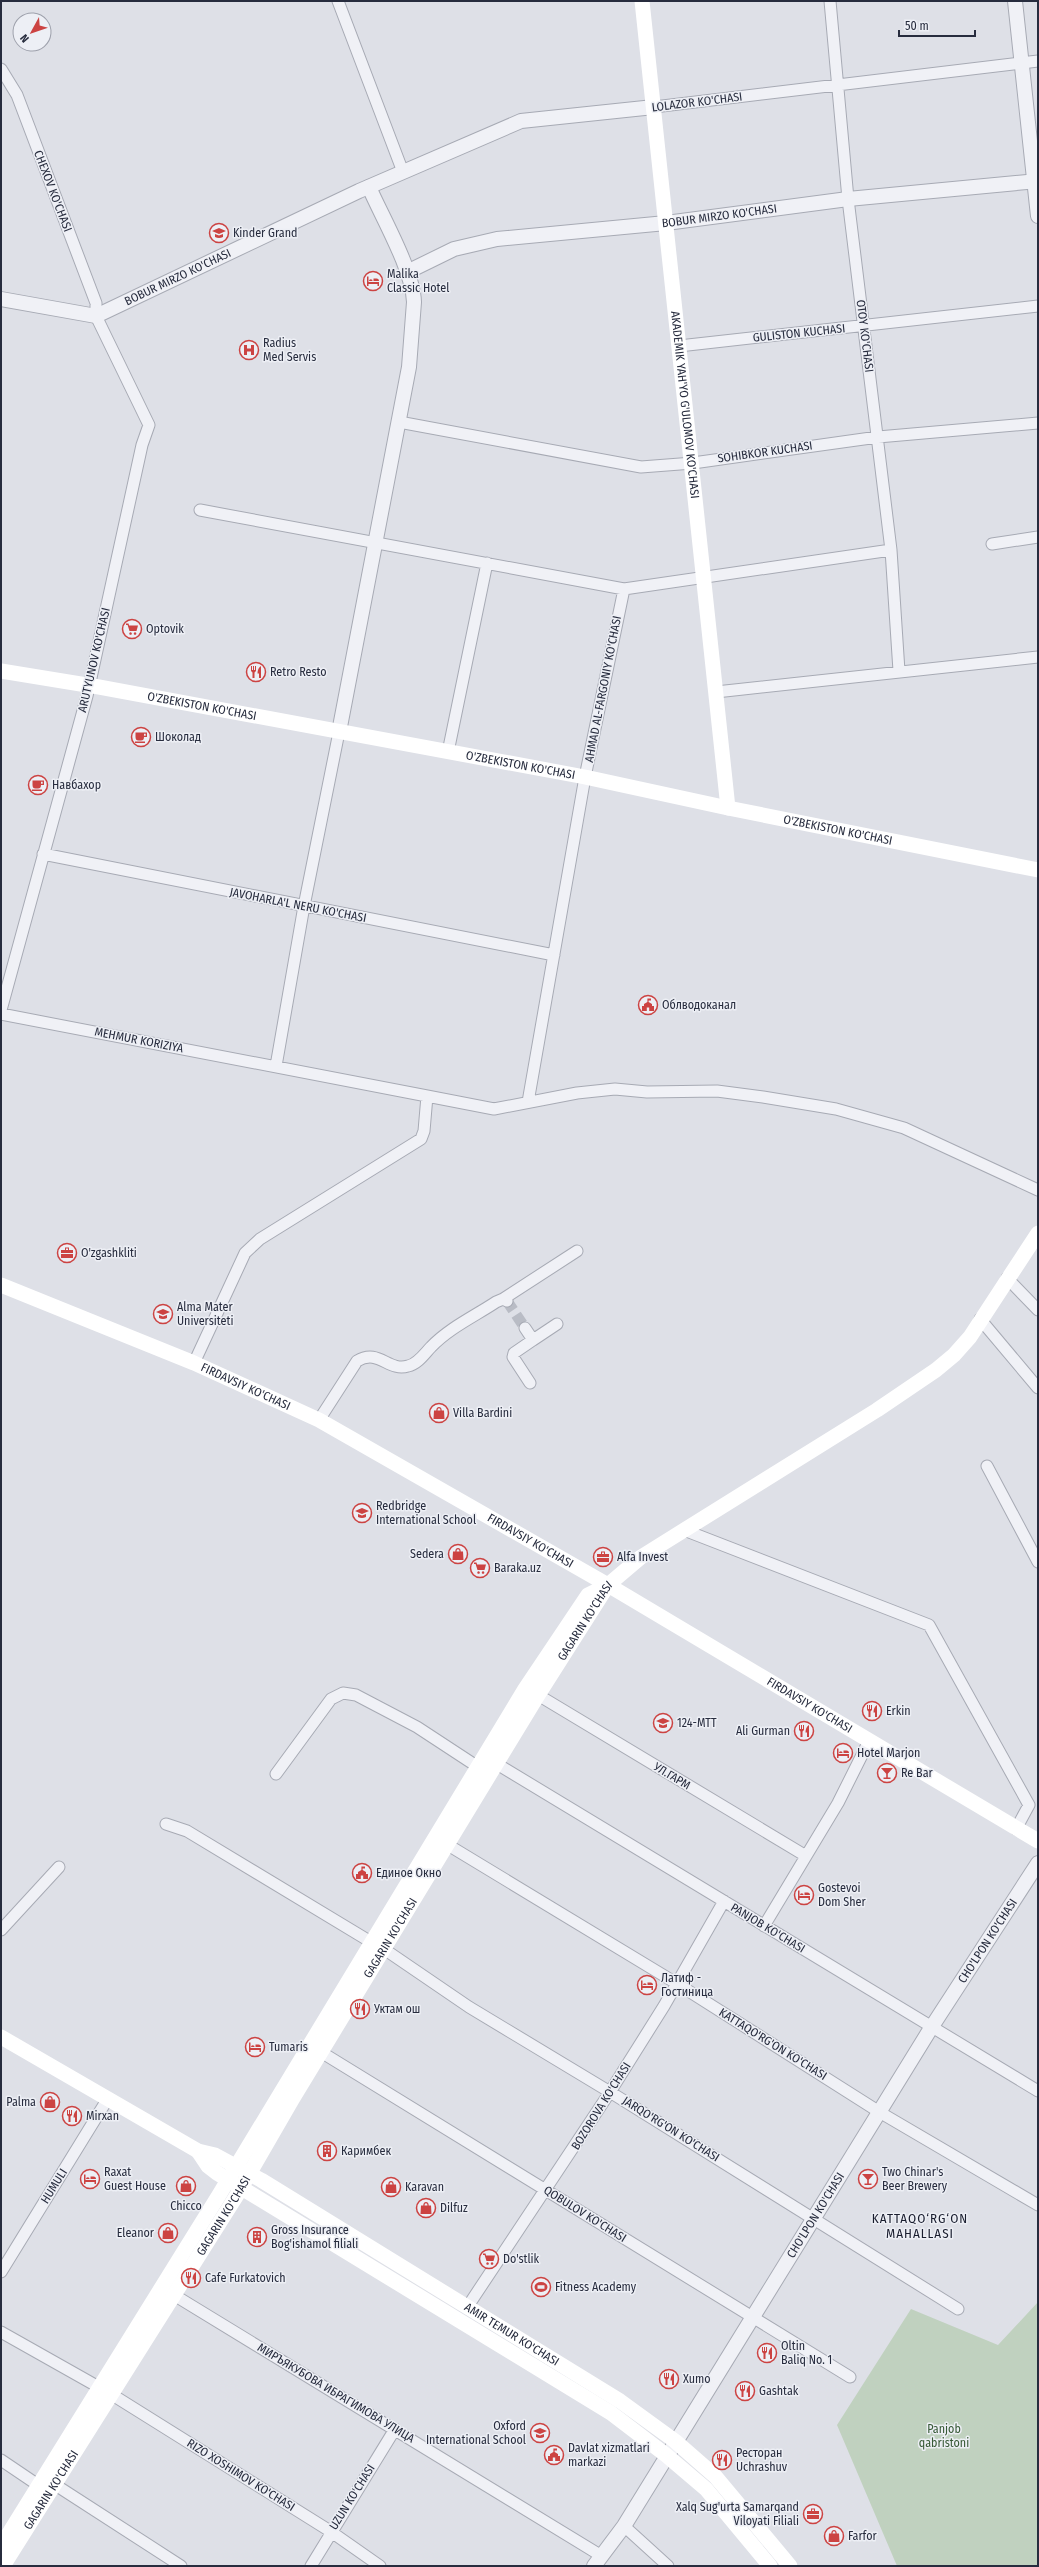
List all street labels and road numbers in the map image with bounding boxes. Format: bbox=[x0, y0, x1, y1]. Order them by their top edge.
street label: LOLAZOR KO'CHASI bbox=[651, 89, 743, 115]
street label: CHEXOV KO'CHASI bbox=[31, 148, 75, 234]
street label: BOBUR MIRZO KO'CHASI bbox=[661, 201, 778, 230]
street label: BOBUR MIRZO KO'CHASI bbox=[122, 246, 233, 308]
street label: OTOY KO'CHASI bbox=[854, 299, 876, 373]
street label: AKADEMIK YAH'YO G'ULOMOV KO'CHASI bbox=[668, 310, 702, 499]
street label: GULISTON KUCHASI bbox=[752, 321, 846, 345]
street label: SOHIBKOR KUCHASI bbox=[717, 438, 813, 466]
street label: ARUTYUNOV KO'CHASI bbox=[75, 606, 113, 714]
street label: AHMAD AL-FARGONIY KO'CHASI bbox=[582, 615, 624, 763]
street label: O'ZBEKISTON KO'CHASI bbox=[146, 689, 258, 723]
street label: O'ZBEKISTON KO'CHASI bbox=[465, 748, 576, 782]
street label: O'ZBEKISTON KO'CHASI bbox=[782, 812, 894, 848]
street label: JAVOHARLA'L NERU KO'CHASI bbox=[228, 885, 368, 925]
street label: MEHMUR KORIZIYA bbox=[93, 1025, 185, 1056]
street label: FIRDAVSIY KO'CHASI bbox=[199, 1360, 293, 1413]
street label: FIRDAVSIY KO'CHASI bbox=[485, 1511, 576, 1571]
street label: GAGARIN KO'CHASI bbox=[555, 1578, 615, 1663]
street label: FIRDAVSIY KO'CHASI bbox=[764, 1674, 855, 1736]
street label: УЛ.ГАРМ bbox=[650, 1759, 693, 1792]
street label: GAGARIN KO'CHASI bbox=[361, 1895, 420, 1980]
street label: CHO'LPON KO'CHASI bbox=[955, 1896, 1020, 1986]
street label: PANJOB KO'CHASI bbox=[728, 1900, 808, 1956]
street label: KATTAQO'RG'ON KO'CHASI bbox=[717, 2005, 829, 2083]
street label: BOZOROVA KO'CHASI bbox=[568, 2060, 634, 2152]
street label: JARQO'RG'ON KO'CHASI bbox=[620, 2093, 722, 2165]
street label: HUMULI bbox=[38, 2166, 70, 2206]
street label: CHO'LPON KO'CHASI bbox=[784, 2170, 847, 2261]
street label: GAGARIN KO'CHASI bbox=[194, 2173, 254, 2258]
street label: QOBULOV KO'CHASI bbox=[541, 2183, 629, 2245]
street label: AMIR TEMUR KO'CHASI bbox=[462, 2300, 562, 2369]
street label: МИРЪЯКУБОВА ИБРАГИМОВА УЛИЦА bbox=[255, 2340, 418, 2446]
street label: RIZO XOSHIMOV KO'CHASI bbox=[184, 2436, 298, 2514]
street label: GAGARIN KO'CHASI bbox=[21, 2448, 81, 2532]
street label: UZUN KO'CHASI bbox=[326, 2462, 378, 2532]

